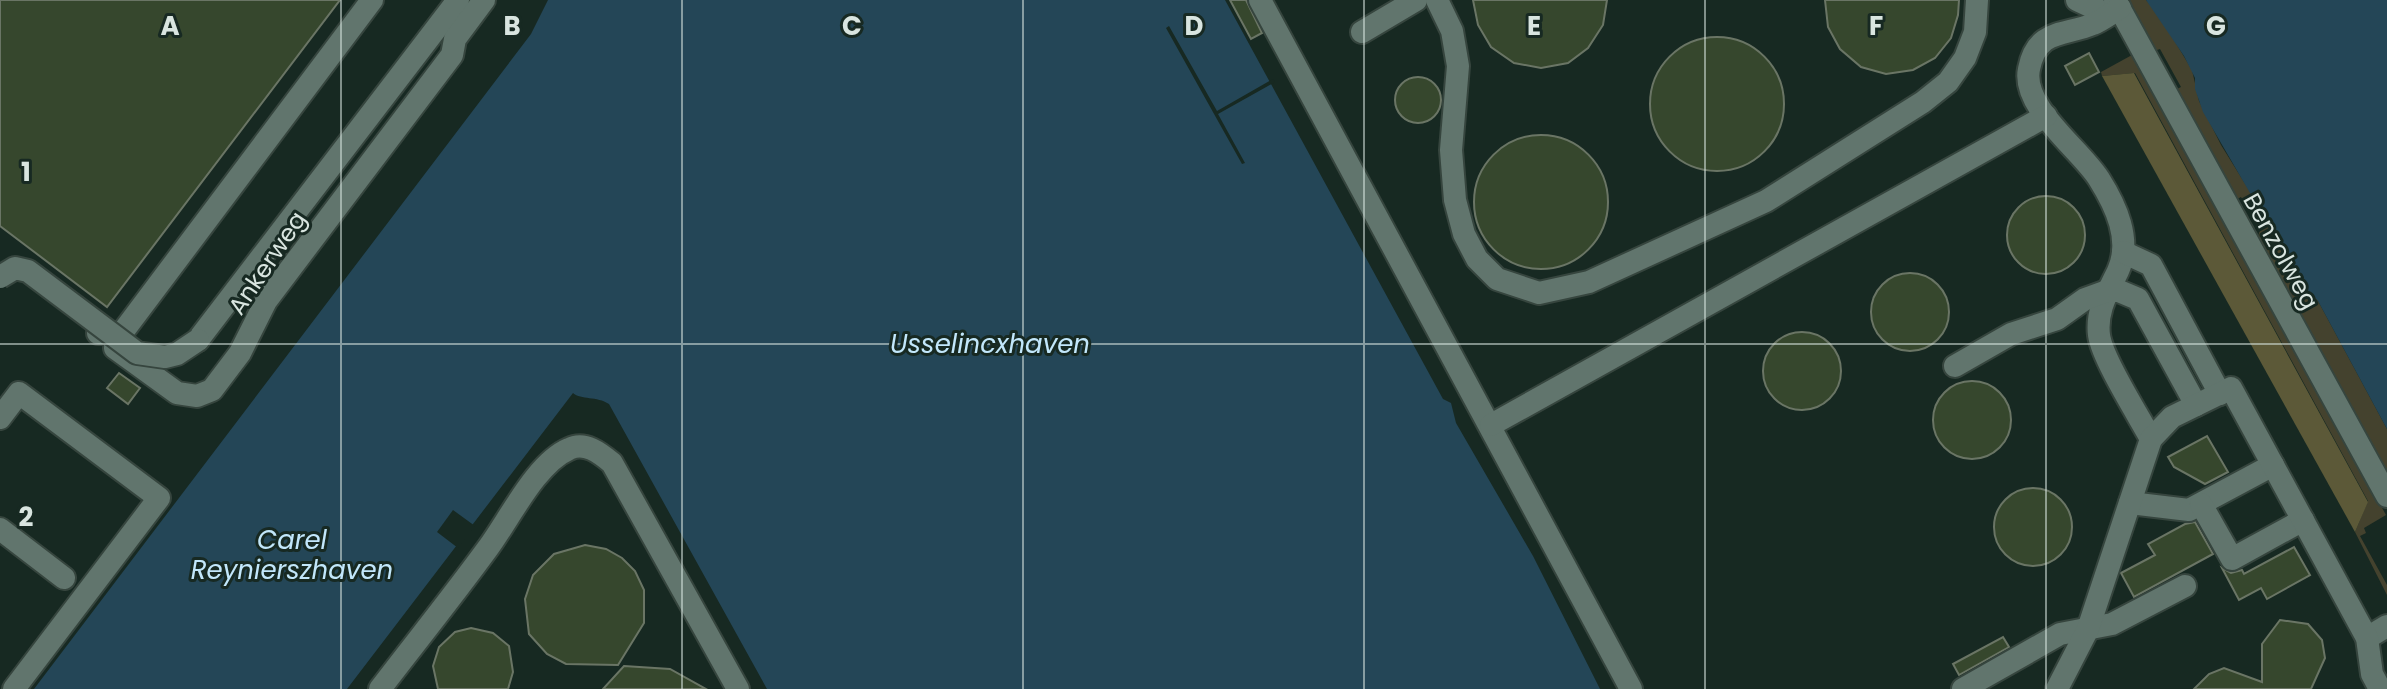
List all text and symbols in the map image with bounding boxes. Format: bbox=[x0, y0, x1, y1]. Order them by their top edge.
text: A bbox=[160, 8, 180, 44]
text: B bbox=[503, 8, 521, 44]
text: C bbox=[842, 8, 862, 44]
text: D bbox=[1185, 8, 1204, 44]
text: E bbox=[1527, 8, 1541, 44]
text: F bbox=[1869, 8, 1883, 44]
text: G bbox=[2206, 8, 2226, 44]
text: 1 bbox=[21, 154, 31, 190]
street label: Benzolweg bbox=[2236, 187, 2326, 315]
street label: Ankerweg bbox=[220, 205, 314, 321]
water label: Usselincxhaven bbox=[890, 326, 1090, 362]
text: 2 bbox=[19, 499, 34, 535]
water label: Carel Reynierszhaven bbox=[191, 522, 393, 588]

